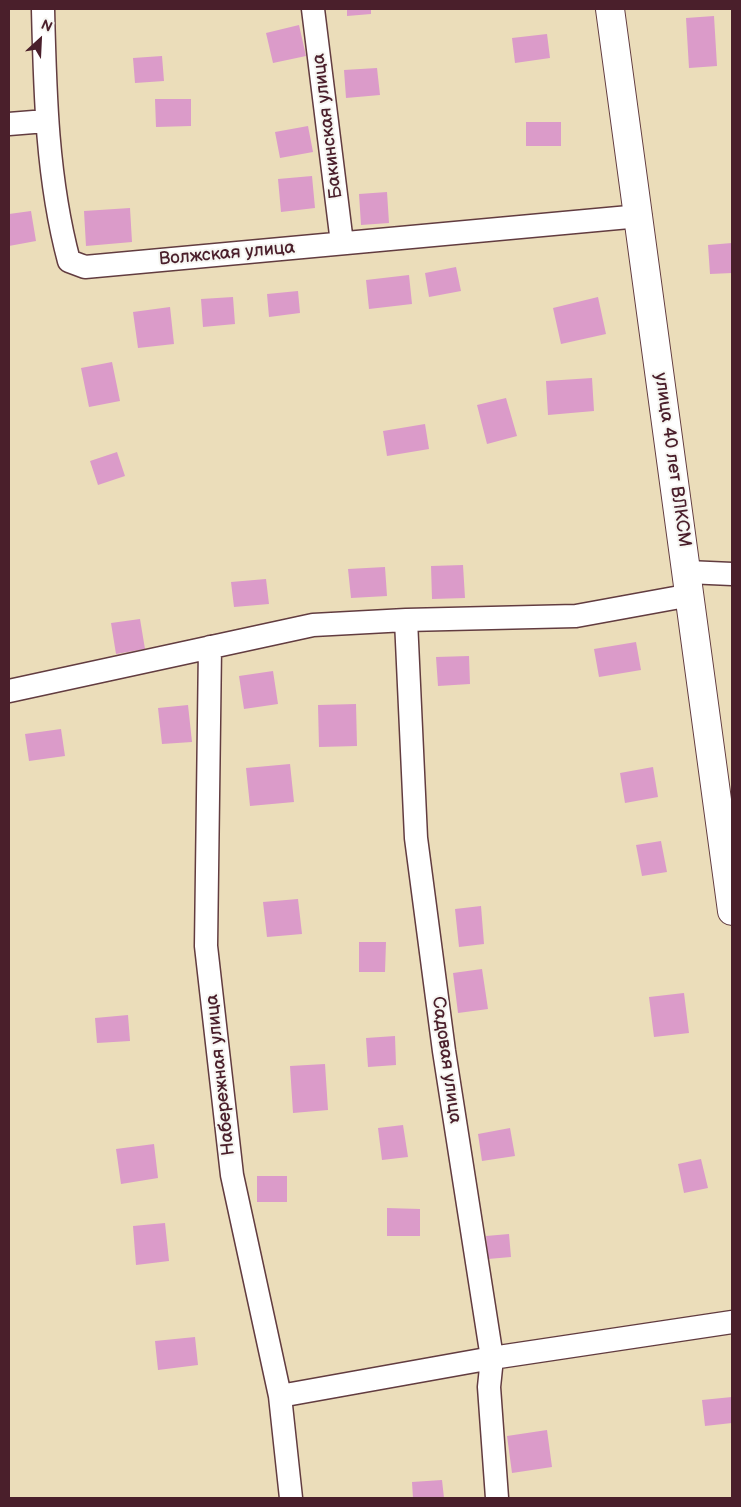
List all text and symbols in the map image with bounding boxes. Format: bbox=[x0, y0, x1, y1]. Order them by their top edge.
north arrow bbox=[15, 15, 65, 65]
text: N bbox=[38, 16, 55, 36]
street label: Бакинская улица bbox=[308, 52, 348, 200]
street label: Волжская улица bbox=[158, 237, 296, 271]
street label: улица 40 лет ВЛКСМ bbox=[649, 371, 695, 549]
street label: Набережная улица bbox=[202, 993, 240, 1157]
street label: Садовая улица bbox=[426, 995, 466, 1125]

